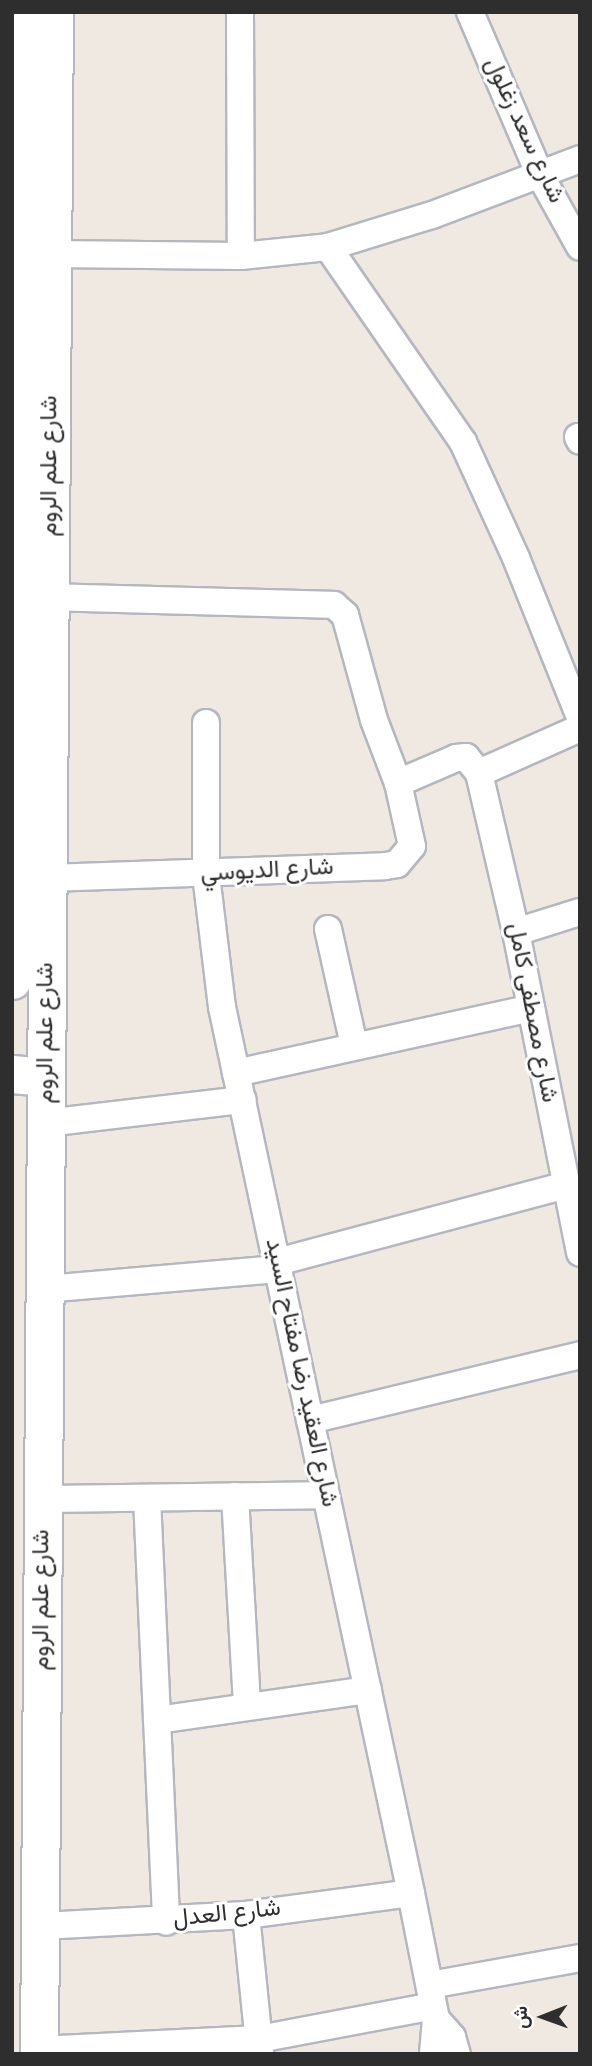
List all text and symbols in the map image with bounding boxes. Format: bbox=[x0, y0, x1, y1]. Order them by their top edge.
street label: شارع سعد زغلول bbox=[477, 54, 569, 208]
street label: شارع علم الروم bbox=[37, 395, 65, 537]
street label: شارع الديوسي bbox=[200, 854, 334, 890]
street label: شارع مصطفى كامل bbox=[499, 921, 563, 1105]
street label: شارع علم الروم bbox=[33, 962, 61, 1104]
street label: شارع العقيد رضا مفتاح السيد bbox=[257, 1236, 343, 1510]
street label: شارع علم الروم bbox=[29, 1529, 57, 1671]
street label: شارع العدل bbox=[172, 1895, 282, 1935]
north arrow bbox=[508, 1982, 578, 2052]
text: ش bbox=[510, 2006, 534, 2029]

